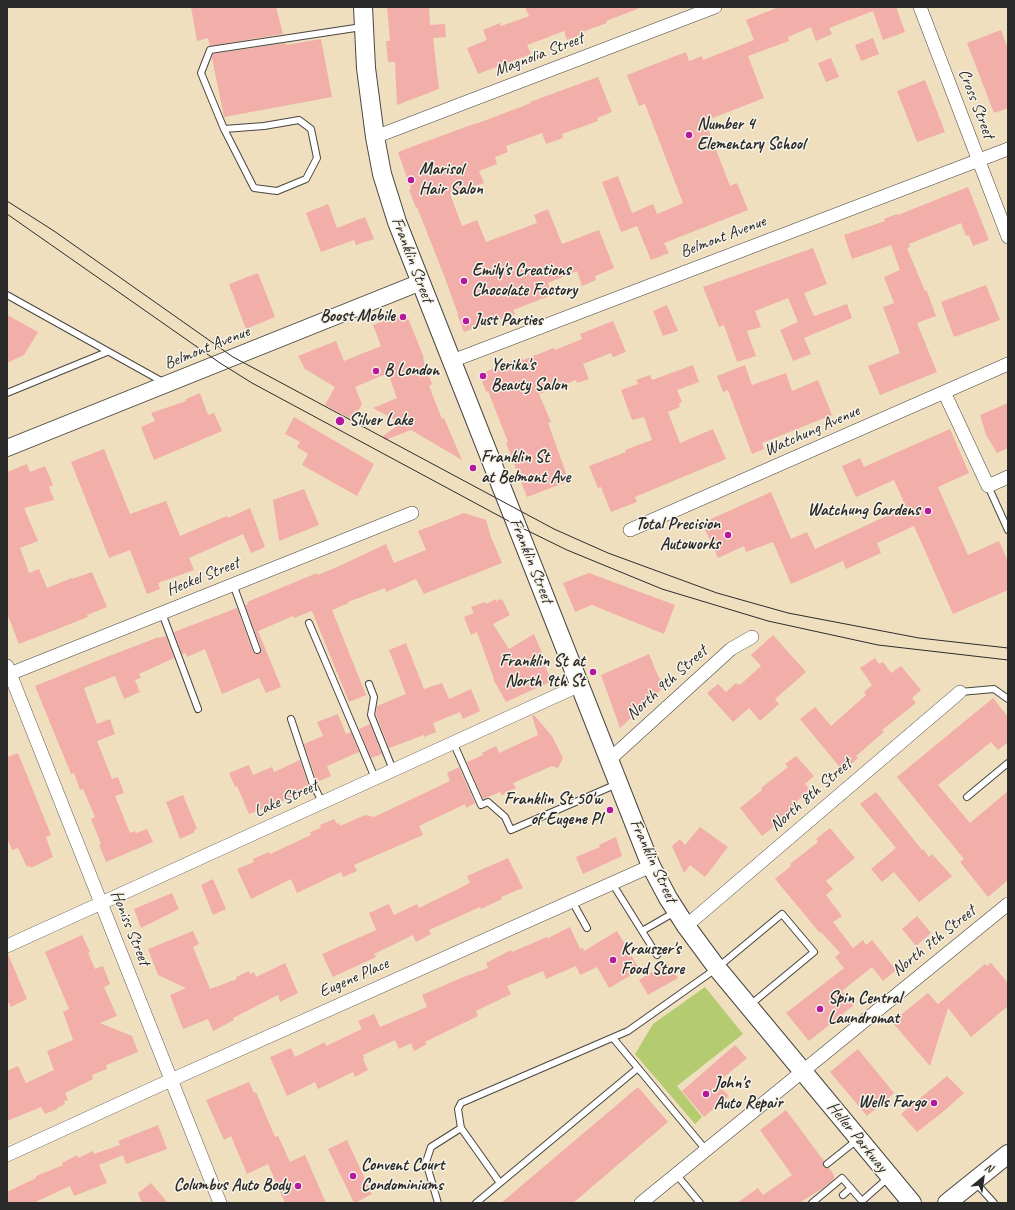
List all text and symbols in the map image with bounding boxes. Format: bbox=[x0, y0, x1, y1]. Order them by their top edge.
street label: Magnolia Street bbox=[491, 29, 587, 81]
street label: Cross Street bbox=[953, 66, 999, 142]
place label: Number 4 Elementary School bbox=[697, 115, 805, 155]
marker: Number 4 Elementary School bbox=[684, 130, 694, 140]
place label: Marisol Hair Salon bbox=[419, 160, 483, 200]
marker: Marisol Hair Salon bbox=[406, 175, 416, 185]
street label: Belmont Avenue bbox=[677, 211, 769, 263]
street label: Franklin Street bbox=[386, 214, 438, 306]
place label: Emily's Creations Chocolate Factory bbox=[472, 261, 577, 301]
marker: Emily's Creations Chocolate Factory bbox=[459, 276, 469, 286]
place label: Boost Mobile bbox=[320, 307, 395, 327]
place label: Just Parties bbox=[474, 311, 543, 331]
marker: Boost Mobile bbox=[398, 312, 408, 322]
marker: Just Parties bbox=[461, 316, 471, 326]
street label: Belmont Avenue bbox=[161, 322, 253, 374]
place label: Yerika's Beauty Salon bbox=[491, 356, 567, 396]
place label: B London bbox=[384, 361, 439, 381]
marker: B London bbox=[371, 366, 381, 376]
marker: Yerika's Beauty Salon bbox=[478, 371, 488, 381]
street label: Watchung Avenue bbox=[761, 401, 863, 461]
place label: Silver Lake bbox=[349, 411, 413, 431]
marker: Silver Lake bbox=[334, 415, 346, 427]
place label: Franklin St at Belmont Ave bbox=[481, 448, 570, 488]
marker: Franklin St at Belmont Ave bbox=[468, 463, 478, 473]
place label: Watchung Gardens bbox=[808, 501, 920, 521]
marker: Watchung Gardens bbox=[923, 506, 933, 516]
place label: Total Precision Autoworks bbox=[635, 515, 720, 555]
street label: Franklin Street bbox=[505, 516, 557, 606]
marker: Total Precision Autoworks bbox=[723, 530, 733, 540]
street label: Heckel Street bbox=[164, 553, 242, 601]
street label: North 9th Street bbox=[622, 641, 712, 725]
place label: Franklin St at North 9th St bbox=[499, 652, 585, 692]
marker: Franklin St at North 9th St bbox=[588, 667, 598, 677]
street label: North 8th Street bbox=[766, 754, 856, 836]
street label: Lake Street bbox=[251, 776, 321, 822]
place label: Franklin St 50'w of Eugene Pl bbox=[504, 790, 602, 830]
marker: Franklin St 50'w of Eugene Pl bbox=[605, 805, 615, 815]
street label: Franklin Street bbox=[625, 816, 681, 906]
street label: Honiss Street bbox=[106, 887, 154, 969]
street label: North 7th Street bbox=[888, 901, 980, 981]
place label: Krauszer's Food Store bbox=[621, 940, 684, 980]
street label: Eugene Place bbox=[316, 954, 392, 1002]
marker: Krauszer's Food Store bbox=[608, 955, 618, 965]
place label: Spin Central Laundromat bbox=[828, 989, 901, 1029]
marker: Spin Central Laundromat bbox=[815, 1004, 825, 1014]
place label: John's Auto Repair bbox=[714, 1074, 782, 1114]
marker: John's Auto Repair bbox=[701, 1089, 711, 1099]
place label: Wells Fargo bbox=[858, 1093, 926, 1113]
street label: Heller Parkway bbox=[822, 1097, 892, 1177]
marker: Wells Fargo bbox=[929, 1098, 939, 1108]
place label: Convent Court Condominiums bbox=[361, 1156, 444, 1196]
north arrow bbox=[963, 1158, 1003, 1198]
text: N bbox=[982, 1160, 995, 1175]
marker: Convent Court Condominiums bbox=[348, 1171, 358, 1181]
place label: Columbus Auto Body bbox=[174, 1176, 290, 1196]
marker: Columbus Auto Body bbox=[293, 1181, 303, 1191]

